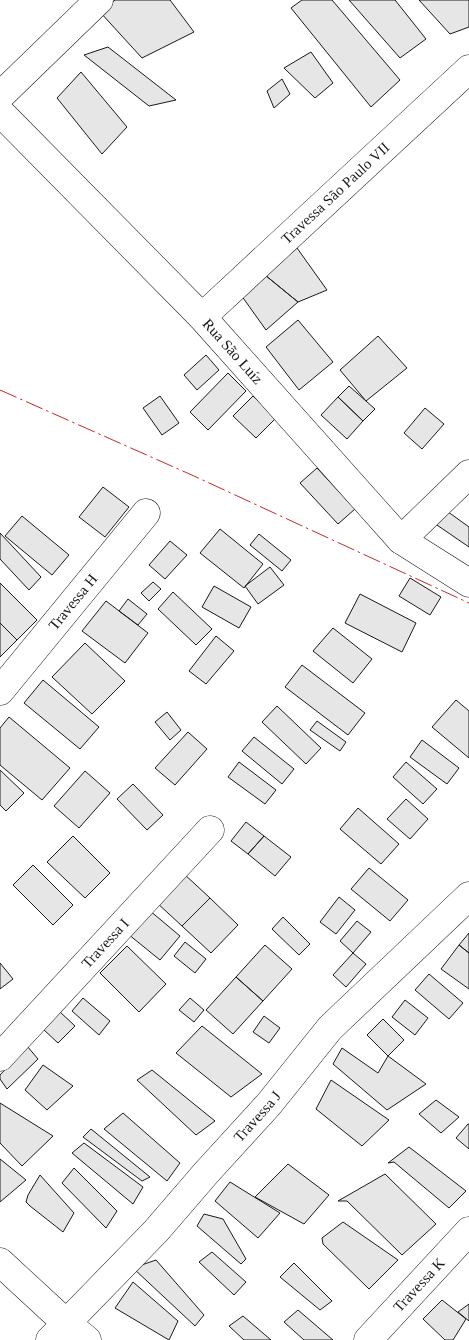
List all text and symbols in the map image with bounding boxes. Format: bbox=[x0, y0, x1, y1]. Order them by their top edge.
street label: Travessa São Paulo VII bbox=[278, 139, 393, 247]
street label: Rua São Luíz bbox=[200, 316, 266, 388]
street label: Travessa H bbox=[45, 571, 101, 633]
street label: Travessa I bbox=[78, 915, 132, 971]
street label: Travessa J bbox=[231, 1088, 284, 1145]
street label: Travessa K bbox=[390, 1255, 448, 1315]

